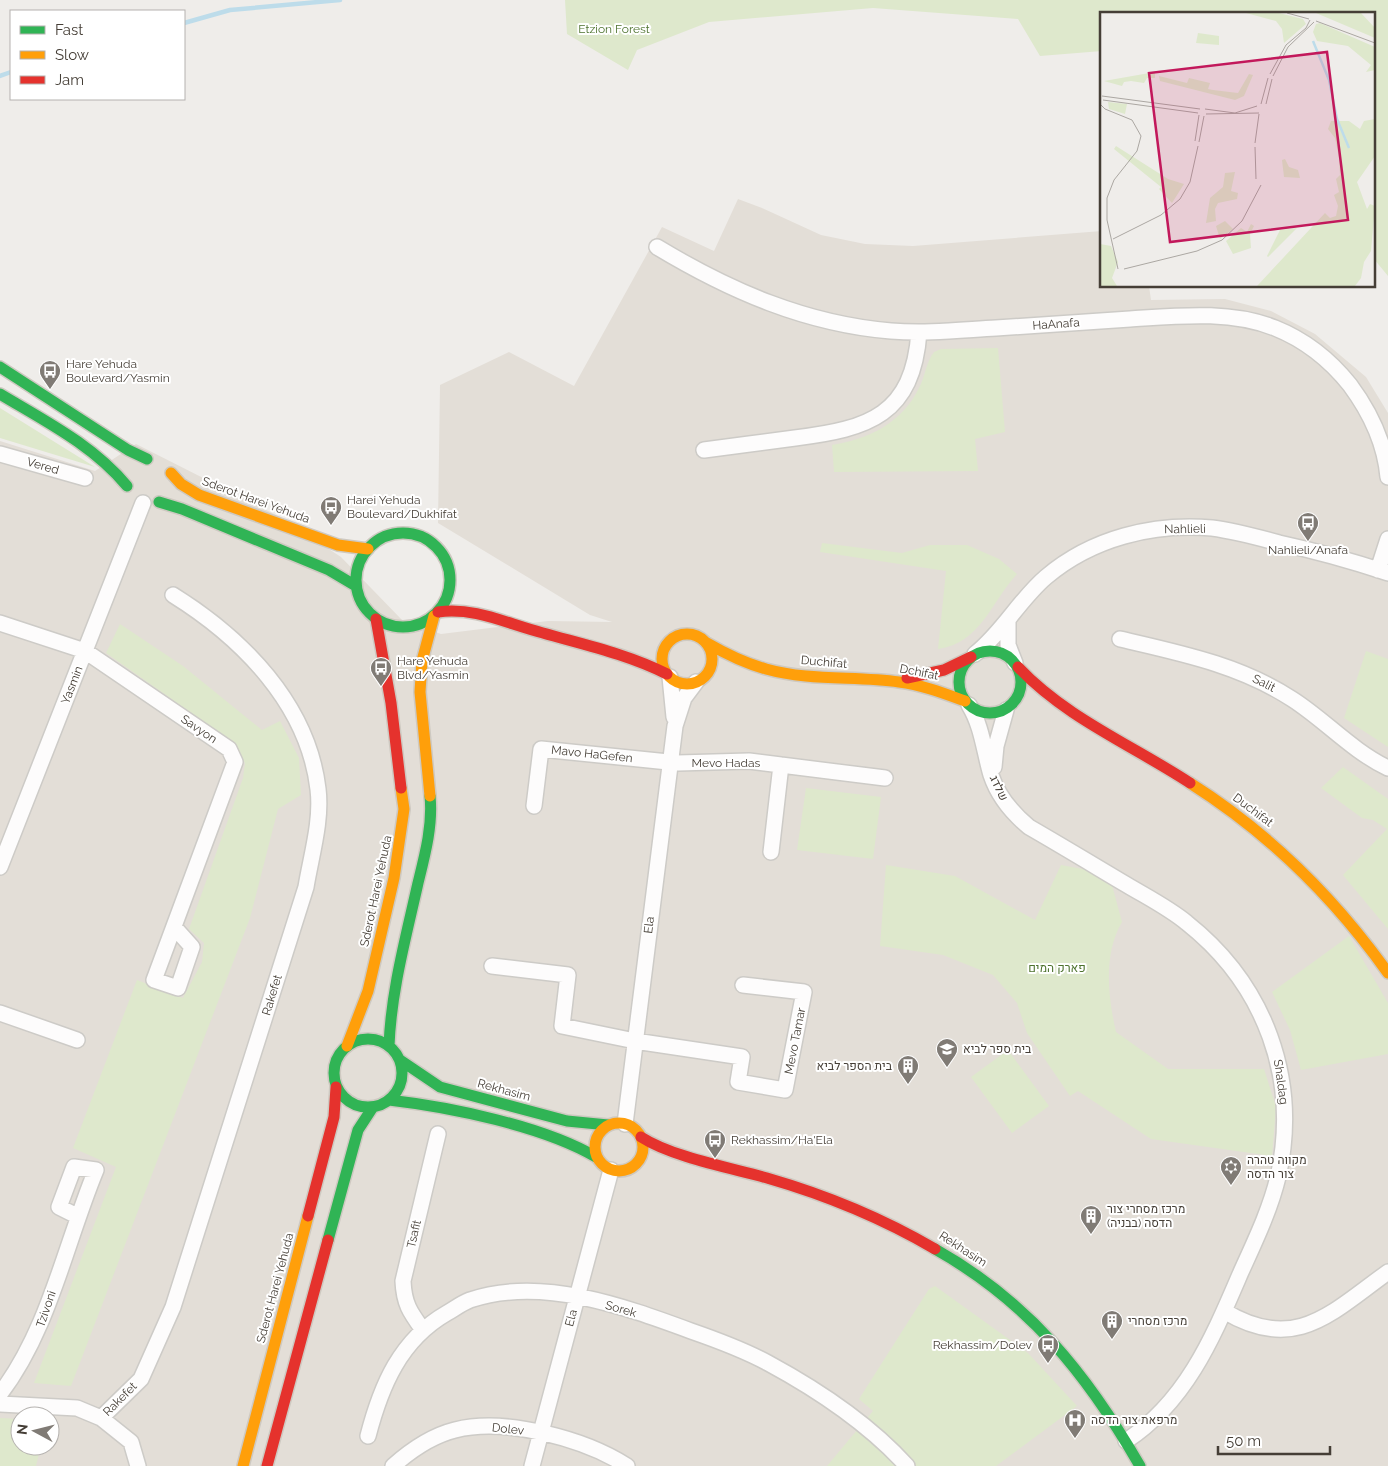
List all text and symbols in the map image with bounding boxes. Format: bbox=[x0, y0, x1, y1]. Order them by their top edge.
legend bbox=[10, 10, 185, 100]
inset map bbox=[1100, 12, 1376, 288]
text: Fast bbox=[55, 21, 83, 39]
park label: Etzion Forest bbox=[578, 22, 650, 36]
text: Slow bbox=[55, 46, 89, 64]
text: Jam bbox=[55, 71, 84, 89]
street label: HaAnafa bbox=[1032, 315, 1080, 333]
place label: Hare Yehuda Boulevard/Yasmin bbox=[66, 357, 170, 385]
bus stop icon: Hare Yehuda Boulevard/Yasmin bbox=[38, 359, 62, 390]
street label: Vered bbox=[25, 455, 61, 477]
street label: Sderot Harei Yehuda bbox=[200, 474, 312, 526]
place label: Harei Yehuda Boulevard/Dukhifat bbox=[347, 493, 457, 521]
bus stop icon: Harei Yehuda Boulevard/Dukhifat bbox=[319, 495, 343, 526]
bus stop icon: Nahlieli/Anafa bbox=[1296, 511, 1320, 542]
street label: Nahlieli bbox=[1164, 522, 1206, 536]
place label: Nahlieli/Anafa bbox=[1268, 543, 1348, 557]
street label: Duchifat bbox=[800, 653, 848, 671]
place label: Hare Yehuda Blvd/Yasmin bbox=[397, 654, 469, 682]
bus stop icon: Hare Yehuda Blvd/Yasmin bbox=[369, 656, 393, 687]
street label: Dchifat bbox=[898, 661, 940, 683]
street label: Yasmin bbox=[58, 664, 86, 706]
street label: Salit bbox=[1250, 671, 1278, 695]
street label: Savyon bbox=[178, 712, 220, 746]
street label: Mavo HaGefen bbox=[551, 743, 633, 765]
street label: Mevo Hadas bbox=[692, 756, 761, 770]
street label: שלדג bbox=[987, 773, 1011, 803]
street label: Duchifat bbox=[1230, 790, 1276, 830]
street label: Sderot Harei Yehuda bbox=[357, 834, 395, 948]
street label: Ela bbox=[641, 916, 657, 934]
park label: פארק המים bbox=[1028, 961, 1086, 975]
street label: Rakefet bbox=[259, 973, 285, 1017]
street label: Mevo Tamar bbox=[782, 1006, 808, 1076]
school or university icon: בית ספר לביא bbox=[935, 1037, 959, 1068]
place label: בית ספר לביא bbox=[963, 1042, 1032, 1056]
building icon: בית הספר לביא bbox=[896, 1054, 920, 1085]
street label: Shaldag bbox=[1271, 1058, 1291, 1106]
place label: בית הספר לביא bbox=[817, 1059, 893, 1073]
street label: Rekhasim bbox=[476, 1076, 532, 1104]
bus stop icon: Rekhassim/Ha'Ela bbox=[703, 1128, 727, 1159]
place label: Rekhassim/Ha'Ela bbox=[731, 1133, 833, 1147]
place label: מקווה טהרה צור הדסה bbox=[1247, 1153, 1307, 1181]
synagogue icon: מקווה טהרה צור הדסה bbox=[1219, 1155, 1243, 1186]
place label: מרכז מסחרי צור הדסה (בבניה) bbox=[1107, 1202, 1185, 1230]
building icon: מרכז מסחרי צור הדסה (בבניה) bbox=[1079, 1204, 1103, 1235]
street label: Tsafit bbox=[404, 1219, 424, 1249]
street label: Rekhasim bbox=[937, 1228, 989, 1270]
street label: Sderot Harei Yehuda bbox=[254, 1231, 296, 1345]
street label: Tzivoni bbox=[33, 1289, 59, 1329]
street label: Sorek bbox=[604, 1298, 639, 1320]
street label: Ela bbox=[562, 1308, 580, 1328]
building icon: מרכז מסחרי bbox=[1100, 1309, 1124, 1340]
place label: מרכז מסחרי bbox=[1128, 1314, 1187, 1328]
bus stop icon: Rekhassim/Dolev bbox=[1036, 1333, 1060, 1364]
place label: Rekhassim/Dolev bbox=[933, 1338, 1033, 1352]
street label: Rakefet bbox=[100, 1379, 140, 1419]
north arrow bbox=[10, 1406, 60, 1456]
hospital icon: מרפאת צור הדסה bbox=[1063, 1408, 1087, 1439]
place label: מרפאת צור הדסה bbox=[1091, 1413, 1177, 1427]
street label: Dolev bbox=[491, 1420, 525, 1438]
text: N bbox=[14, 1423, 31, 1436]
scale bar bbox=[1218, 1424, 1330, 1456]
text: 50 m bbox=[1226, 1432, 1261, 1450]

